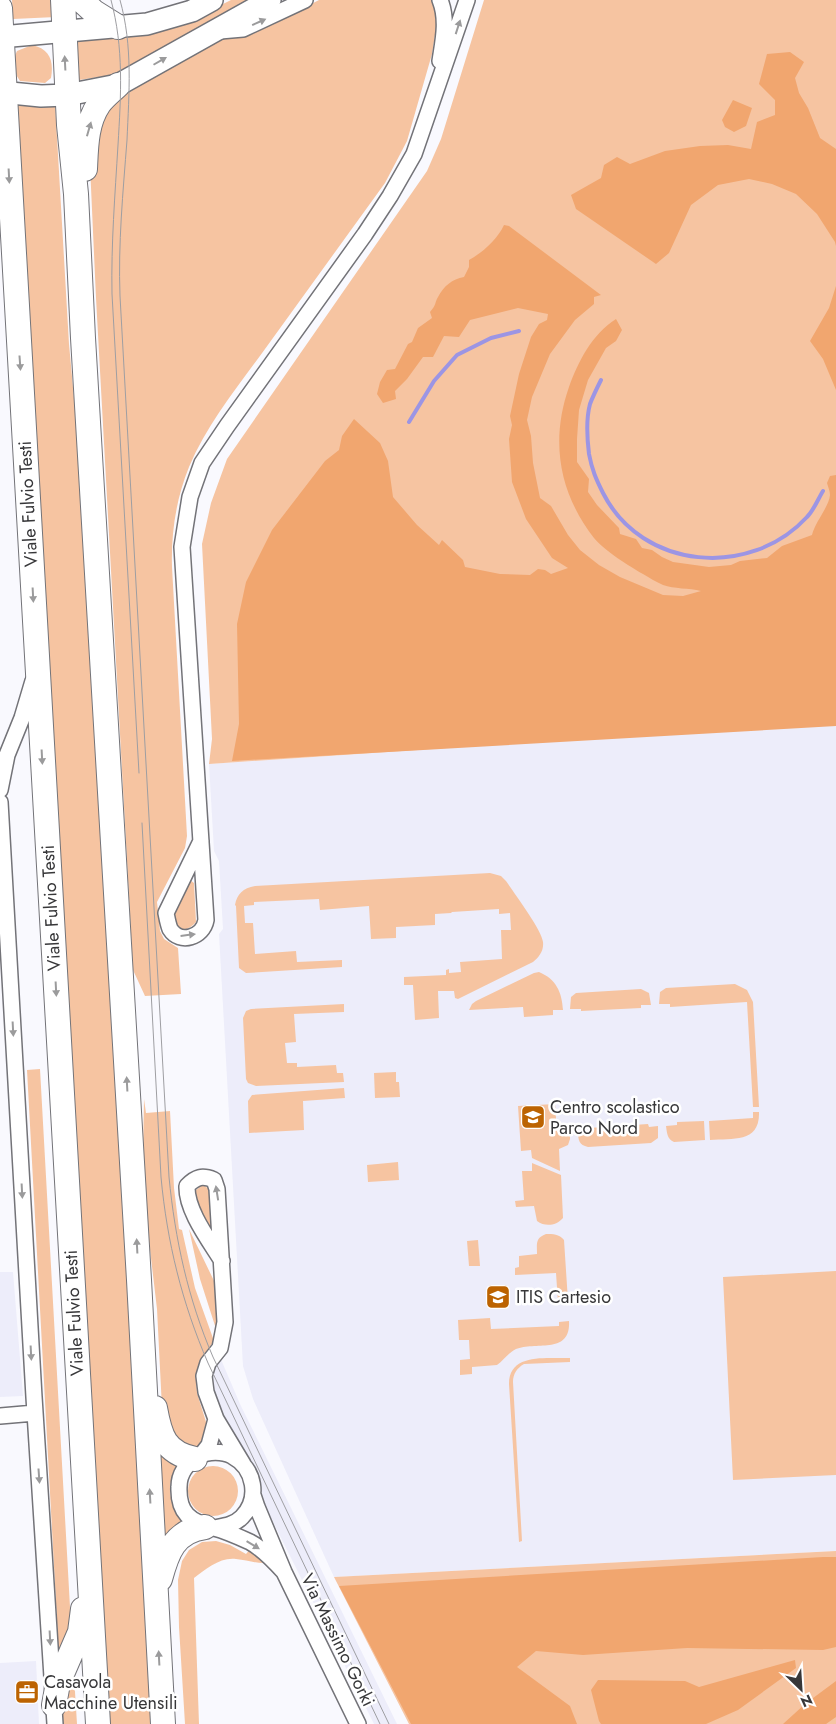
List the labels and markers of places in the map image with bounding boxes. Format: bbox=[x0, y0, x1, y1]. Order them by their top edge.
place label: Centro scolastico Parco Nord bbox=[550, 1094, 680, 1141]
school or university icon: Centro scolastico Parco Nord bbox=[520, 1104, 546, 1130]
school or university icon: ITIS Cartesio bbox=[485, 1284, 511, 1310]
place label: ITIS Cartesio bbox=[516, 1284, 611, 1310]
place label: Casavola Macchine Utensili bbox=[44, 1669, 178, 1716]
office icon: Casavola Macchine Utensili bbox=[14, 1679, 40, 1705]

